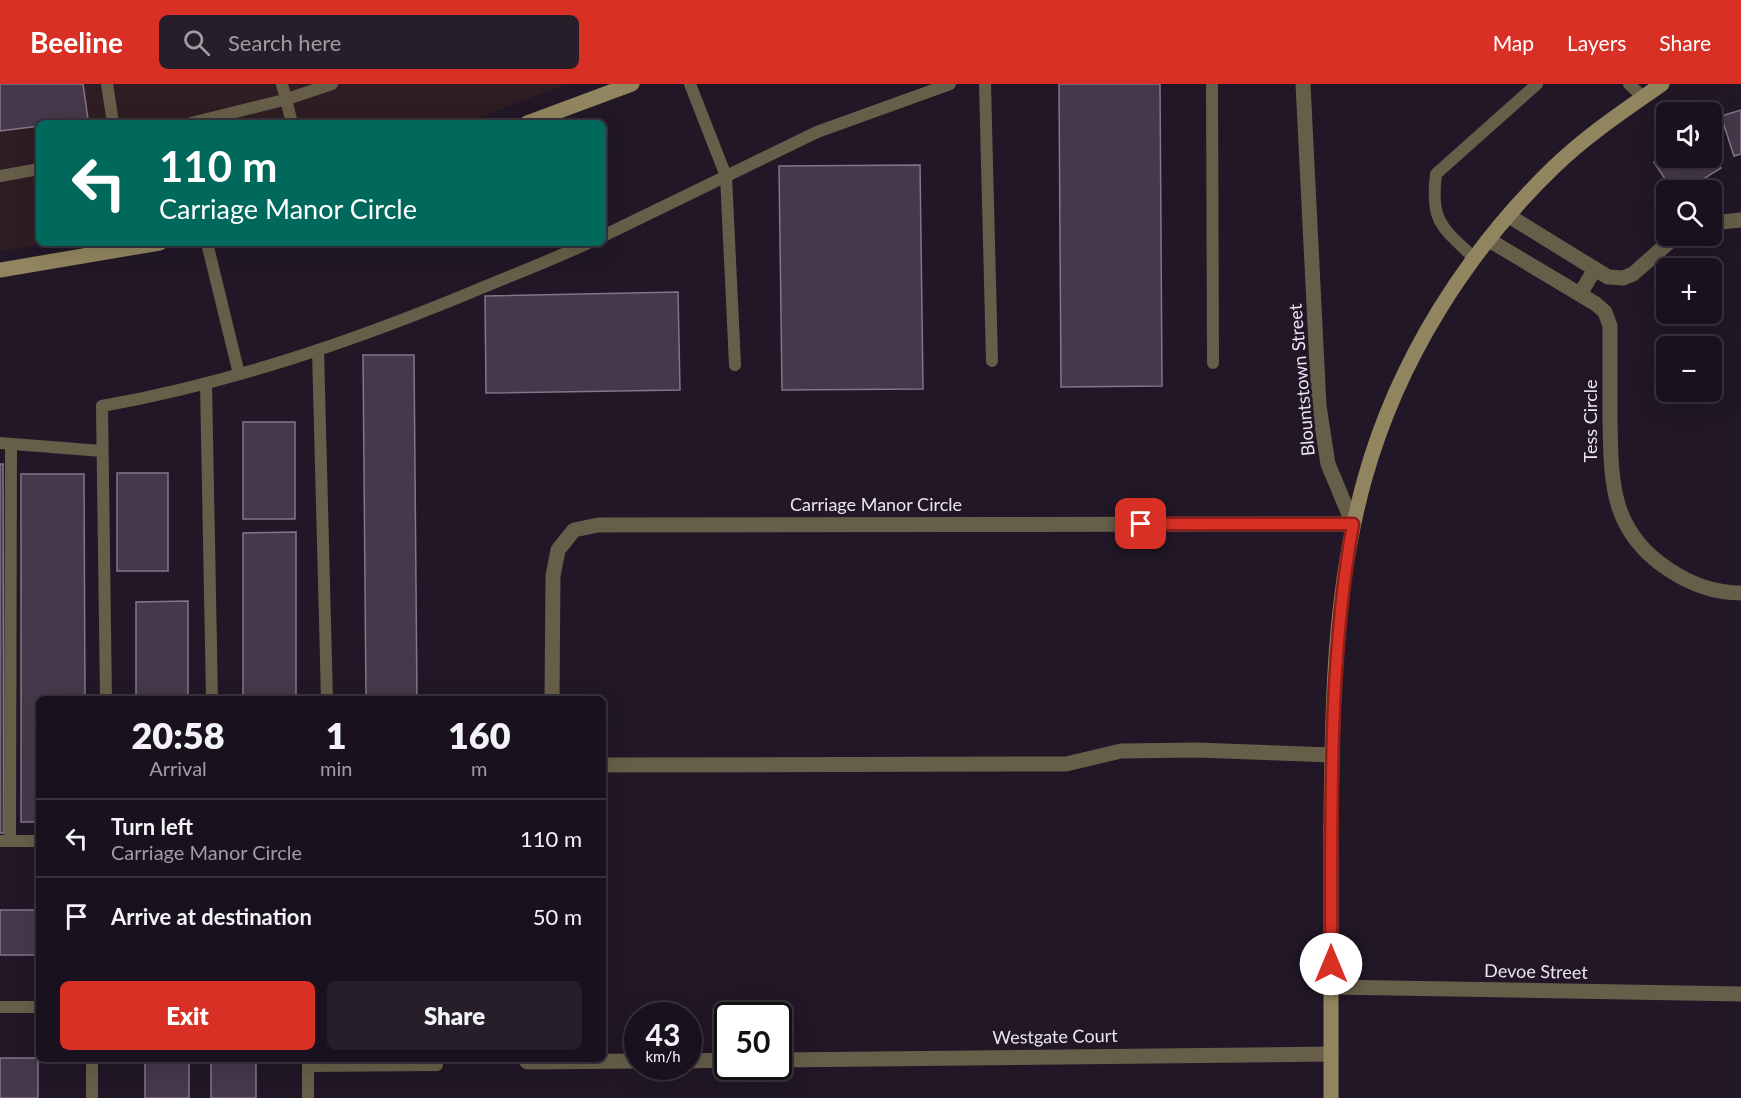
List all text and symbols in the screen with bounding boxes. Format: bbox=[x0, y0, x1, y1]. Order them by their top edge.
search box bbox=[159, 15, 579, 69]
text: Beeline bbox=[30, 25, 123, 59]
icon: search bbox=[180, 26, 213, 59]
text: Search here bbox=[228, 29, 341, 56]
text: Map bbox=[1493, 30, 1534, 55]
text: Layers bbox=[1567, 30, 1626, 55]
text: Share bbox=[1659, 30, 1711, 55]
map controls bbox=[1656, 102, 1722, 402]
button: sound bbox=[1656, 102, 1722, 168]
text: 110 m bbox=[159, 141, 277, 191]
icon: left bbox=[60, 144, 138, 222]
button: search bbox=[1656, 180, 1722, 246]
text: Carriage Manor Circle bbox=[159, 192, 417, 225]
button: + bbox=[1656, 258, 1722, 324]
street label: Blountstown Street bbox=[1283, 302, 1319, 457]
button: − bbox=[1656, 336, 1722, 402]
street label: Tess Circle bbox=[1579, 379, 1601, 463]
street label: Carriage Manor Circle bbox=[790, 493, 962, 515]
pin bbox=[1115, 498, 1166, 549]
icon: arrive bbox=[1124, 507, 1157, 540]
text: 20:58 bbox=[131, 713, 225, 757]
text: 1 bbox=[326, 713, 347, 757]
text: 160 bbox=[448, 713, 511, 757]
text: Arrival bbox=[149, 756, 207, 780]
text: min bbox=[320, 756, 352, 780]
text: m bbox=[471, 756, 487, 780]
text: Turn left bbox=[111, 813, 193, 840]
icon: left bbox=[60, 822, 93, 855]
text: 110 m bbox=[520, 825, 582, 852]
text: Carriage Manor Circle bbox=[111, 840, 302, 864]
icon: arrive bbox=[60, 900, 93, 933]
text: Arrive at destination bbox=[111, 903, 312, 930]
text: 50 m bbox=[533, 903, 582, 930]
position arrow bbox=[1299, 932, 1363, 996]
street label: Devoe Street bbox=[1484, 959, 1589, 983]
button: Exit bbox=[60, 981, 315, 1050]
button: Share bbox=[327, 981, 582, 1050]
speed limit sign: 50 bbox=[714, 1002, 792, 1080]
text: 43 bbox=[646, 1016, 680, 1052]
street label: Westgate Court bbox=[992, 1024, 1118, 1048]
text: km/h bbox=[645, 1047, 681, 1065]

